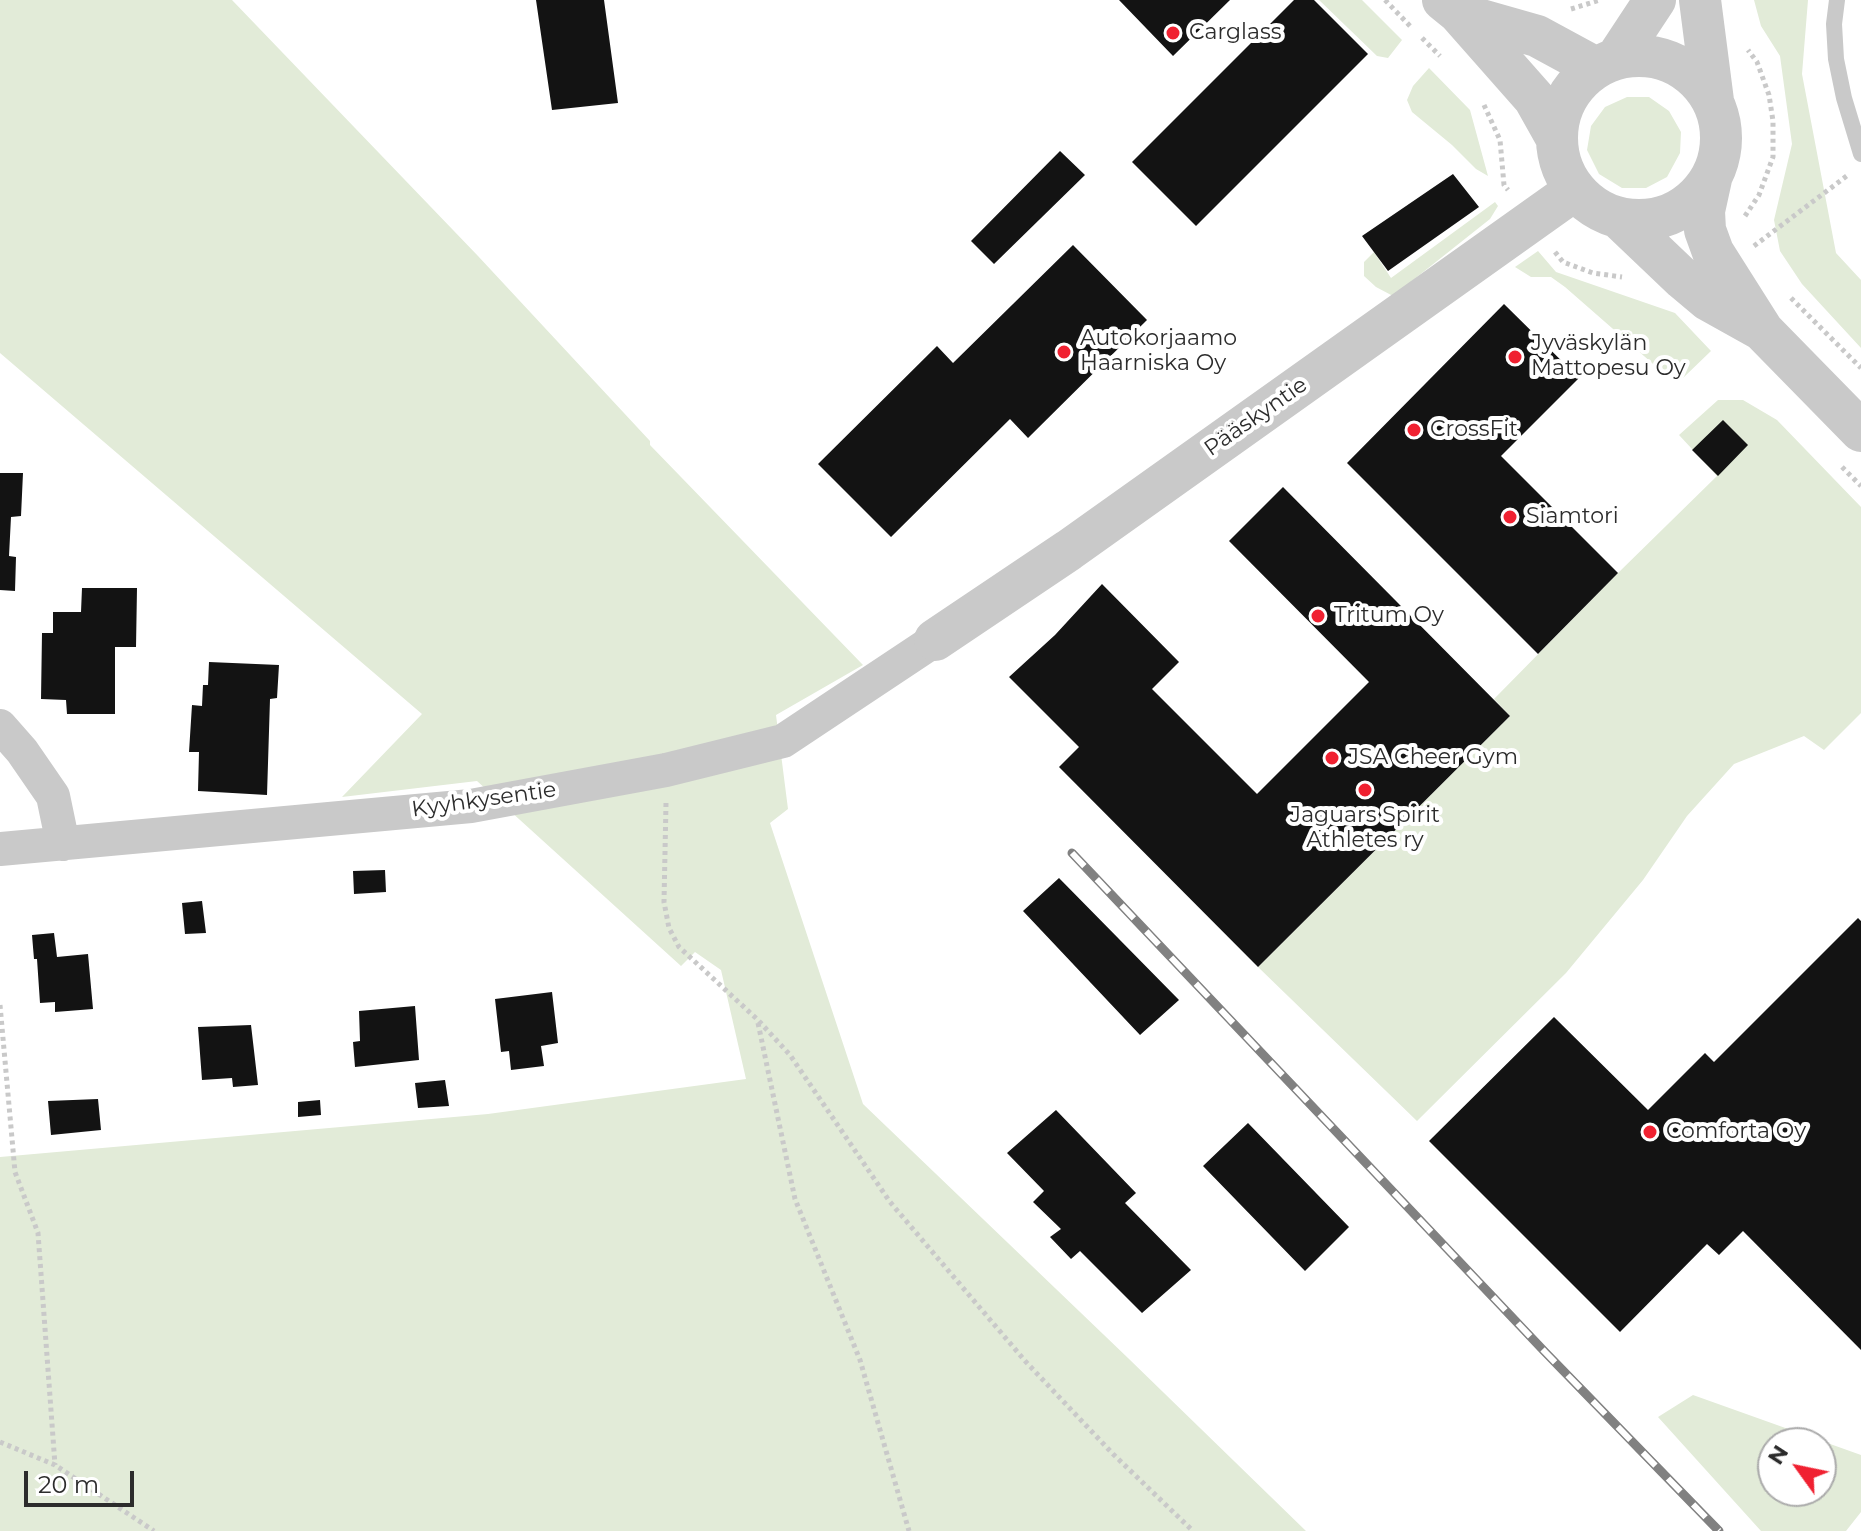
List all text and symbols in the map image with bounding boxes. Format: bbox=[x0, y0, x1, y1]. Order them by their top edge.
place label: Carglass bbox=[1189, 20, 1281, 46]
marker: Carglass bbox=[1164, 24, 1182, 42]
place label: Autokorjaamo Haarniska Oy bbox=[1080, 326, 1237, 378]
place label: Jyväskylän Mattopesu Oy bbox=[1531, 331, 1686, 382]
marker: Autokorjaamo Haarniska Oy bbox=[1055, 343, 1073, 361]
marker: Jyväskylän Mattopesu Oy bbox=[1506, 348, 1524, 366]
street label: Pääskyntie bbox=[1199, 372, 1313, 462]
place label: CrossFit bbox=[1430, 417, 1518, 443]
marker: CrossFit bbox=[1405, 421, 1423, 439]
place label: Siamtori bbox=[1526, 504, 1619, 530]
marker: Siamtori bbox=[1501, 508, 1519, 526]
place label: Tritum Oy bbox=[1334, 603, 1444, 629]
marker: Tritum Oy bbox=[1309, 607, 1327, 625]
place label: JSA Cheer Gym bbox=[1348, 745, 1518, 771]
marker: JSA Cheer Gym bbox=[1323, 749, 1341, 767]
street label: Kyyhkysentie bbox=[410, 777, 558, 823]
marker: Jaguars Spirit Athletes ry bbox=[1356, 781, 1374, 799]
place label: Jaguars Spirit Athletes ry bbox=[1290, 803, 1440, 854]
place label: Comforta Oy bbox=[1666, 1119, 1806, 1145]
marker: Comforta Oy bbox=[1641, 1123, 1659, 1141]
north arrow bbox=[1757, 1427, 1837, 1507]
text: N bbox=[1762, 1440, 1794, 1470]
scale bar bbox=[28, 1455, 138, 1505]
text: 20 m bbox=[38, 1470, 99, 1499]

